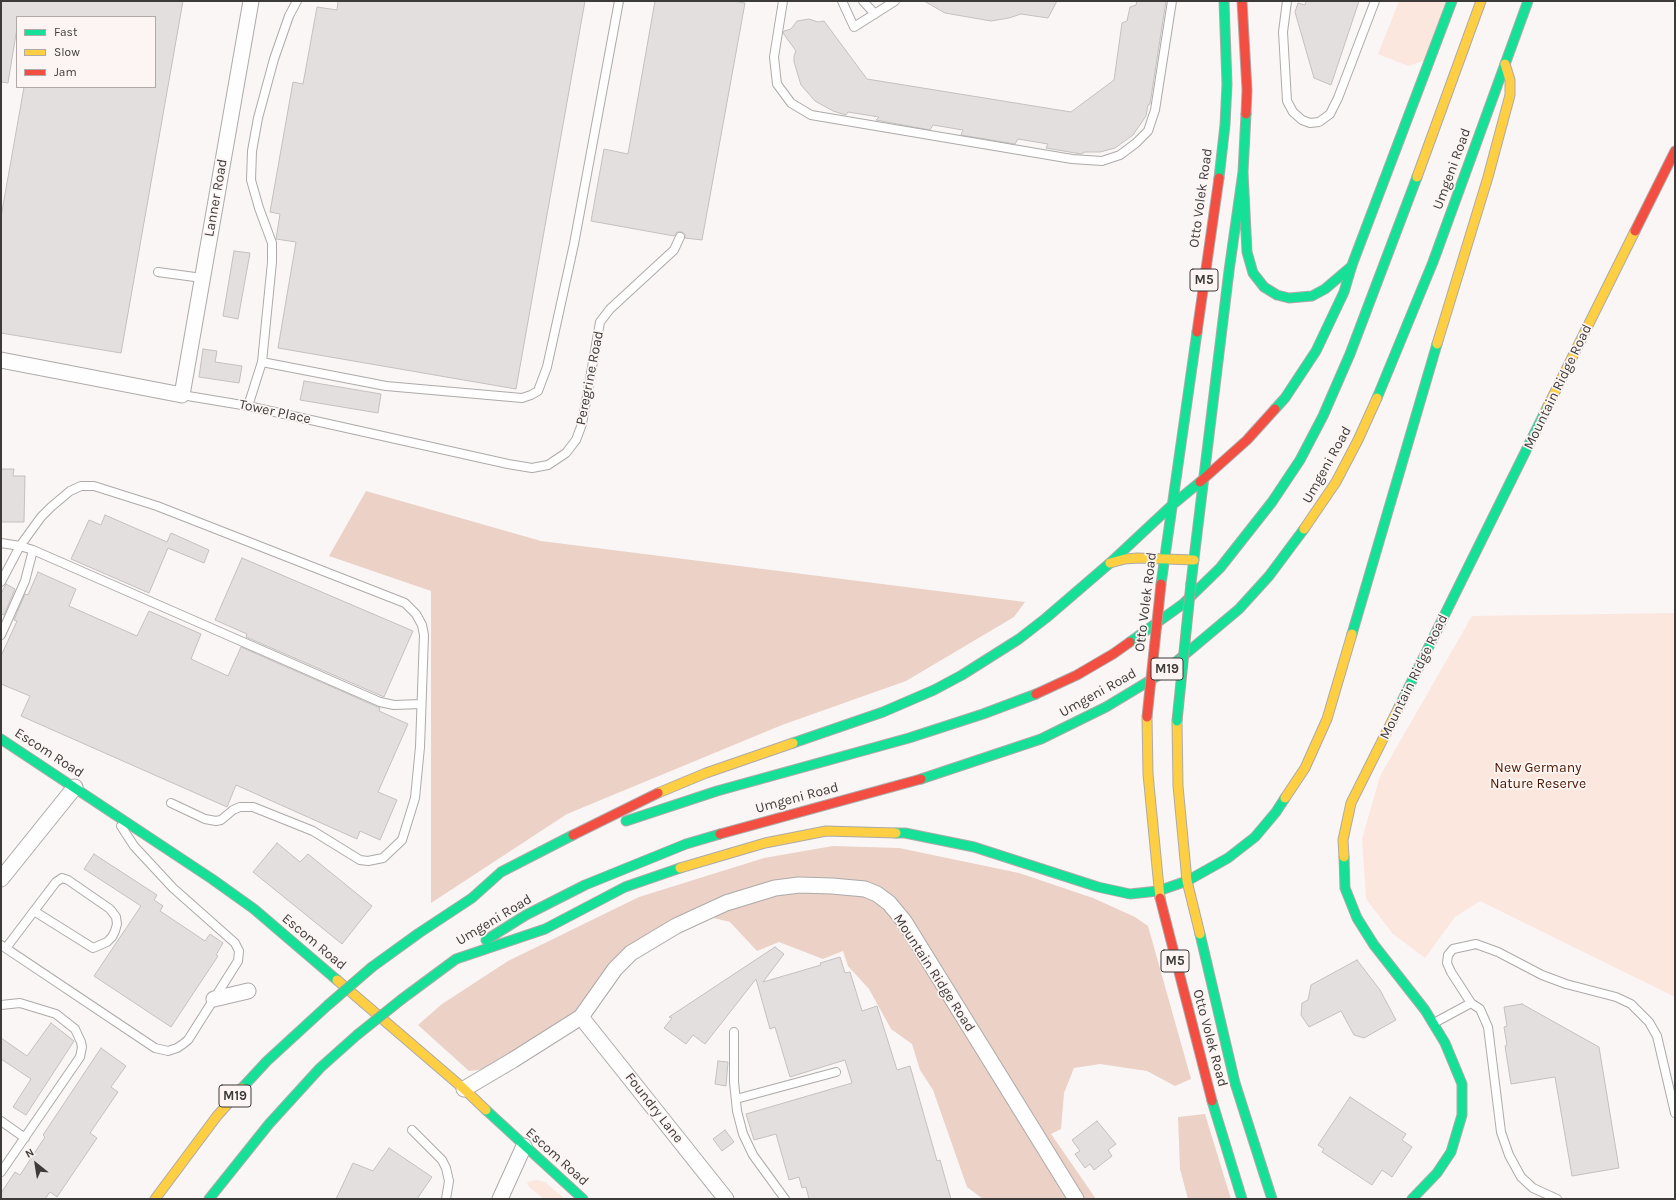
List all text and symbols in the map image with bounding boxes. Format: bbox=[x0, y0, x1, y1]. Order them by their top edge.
legend bbox=[16, 16, 156, 88]
text: Fast bbox=[54, 25, 77, 39]
text: Slow bbox=[54, 45, 80, 59]
text: Jam bbox=[54, 65, 77, 79]
street label: Umgeni Road bbox=[1429, 126, 1475, 212]
street label: Otto Volek Road bbox=[1186, 147, 1216, 249]
street label: Lanner Road bbox=[201, 158, 231, 238]
road number: M5 bbox=[1190, 269, 1218, 291]
street label: Mountain Ridge Road bbox=[1520, 322, 1596, 452]
street label: Peregrine Road bbox=[573, 330, 607, 426]
street label: Tower Place bbox=[238, 396, 312, 428]
street label: Umgeni Road bbox=[1299, 424, 1355, 506]
street label: Otto Volek Road bbox=[1132, 551, 1160, 653]
street label: Mountain Ridge Road bbox=[1376, 612, 1452, 742]
road number: M19 bbox=[1151, 658, 1183, 680]
street label: Umgeni Road bbox=[1057, 665, 1139, 721]
street label: Escom Road bbox=[11, 725, 87, 781]
park label: New Germany Nature Reserve bbox=[1490, 760, 1586, 792]
street label: Umgeni Road bbox=[754, 779, 840, 817]
street label: Umgeni Road bbox=[453, 891, 535, 949]
street label: Escom Road bbox=[278, 910, 350, 974]
street label: Mountain Ridge Road bbox=[890, 911, 978, 1035]
road number: M5 bbox=[1161, 950, 1189, 972]
street label: Otto Volek Road bbox=[1189, 987, 1231, 1089]
street label: Foundry Lane bbox=[621, 1069, 687, 1147]
road number: M19 bbox=[219, 1085, 251, 1107]
street label: Escom Road bbox=[522, 1124, 592, 1190]
north arrow bbox=[16, 1144, 56, 1184]
text: N bbox=[23, 1146, 36, 1161]

